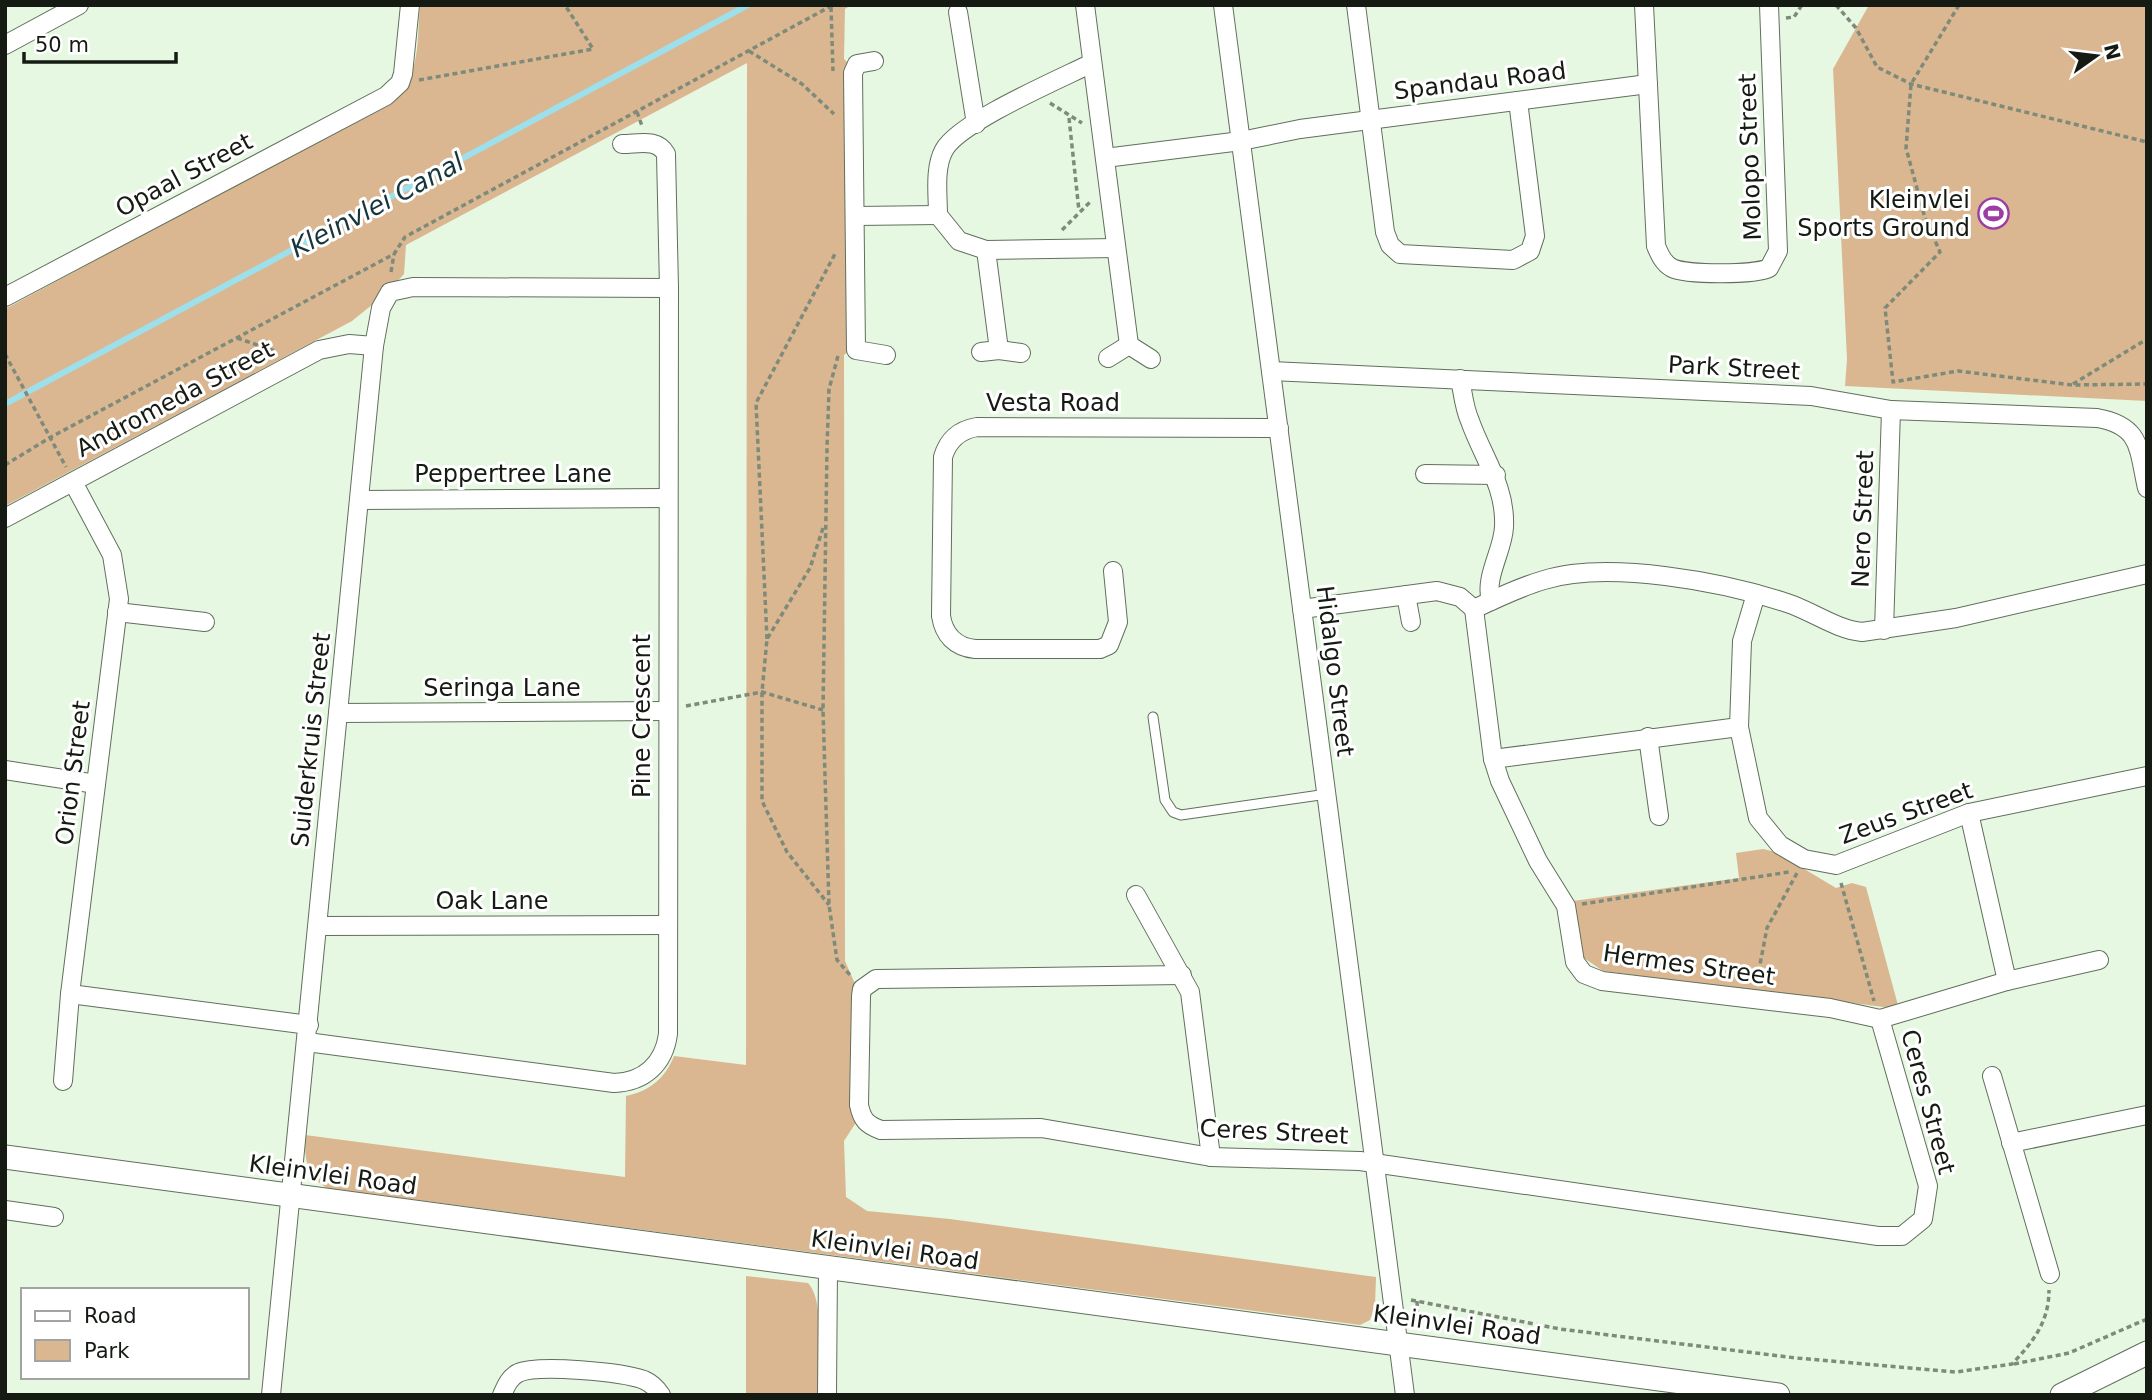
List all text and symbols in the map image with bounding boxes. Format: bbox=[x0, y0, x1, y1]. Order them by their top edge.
scale bar bbox=[24, 21, 177, 65]
north arrow bbox=[2061, 21, 2131, 91]
text: 50 m bbox=[35, 33, 89, 57]
text: N bbox=[2100, 42, 2125, 62]
street label: Spandau Road bbox=[1392, 57, 1568, 105]
street label: Molopo Street bbox=[1733, 73, 1767, 241]
street label: Opaal Street bbox=[111, 127, 257, 223]
water label: Kleinvlei Canal bbox=[285, 146, 469, 263]
place label: Kleinvlei Sports Ground bbox=[1797, 186, 1970, 242]
sports icon: Kleinvlei Sports Ground bbox=[1976, 197, 2010, 231]
street label: Andromeda Street bbox=[72, 335, 278, 463]
street label: Park Street bbox=[1667, 351, 1801, 385]
street label: Vesta Road bbox=[986, 389, 1120, 417]
street label: Nero Street bbox=[1847, 450, 1879, 588]
street label: Peppertree Lane bbox=[414, 460, 612, 488]
street label: Hidalgo Street bbox=[1311, 584, 1359, 758]
street label: Suiderkruis Street bbox=[286, 631, 336, 849]
street label: Pine Crescent bbox=[628, 634, 656, 798]
street label: Seringa Lane bbox=[423, 674, 581, 702]
street label: Orion Street bbox=[50, 699, 96, 847]
street label: Zeus Street bbox=[1836, 776, 1976, 850]
street label: Oak Lane bbox=[435, 887, 549, 915]
street label: Hermes Street bbox=[1601, 939, 1777, 991]
street label: Ceres Street bbox=[1895, 1027, 1961, 1177]
street label: Ceres Street bbox=[1199, 1114, 1349, 1150]
street label: Kleinvlei Road bbox=[247, 1149, 419, 1201]
street label: Kleinvlei Road bbox=[809, 1224, 981, 1276]
legend bbox=[21, 1288, 248, 1379]
street label: Kleinvlei Road bbox=[1371, 1299, 1543, 1351]
text: Road bbox=[84, 1304, 137, 1328]
text: Park bbox=[84, 1339, 130, 1363]

